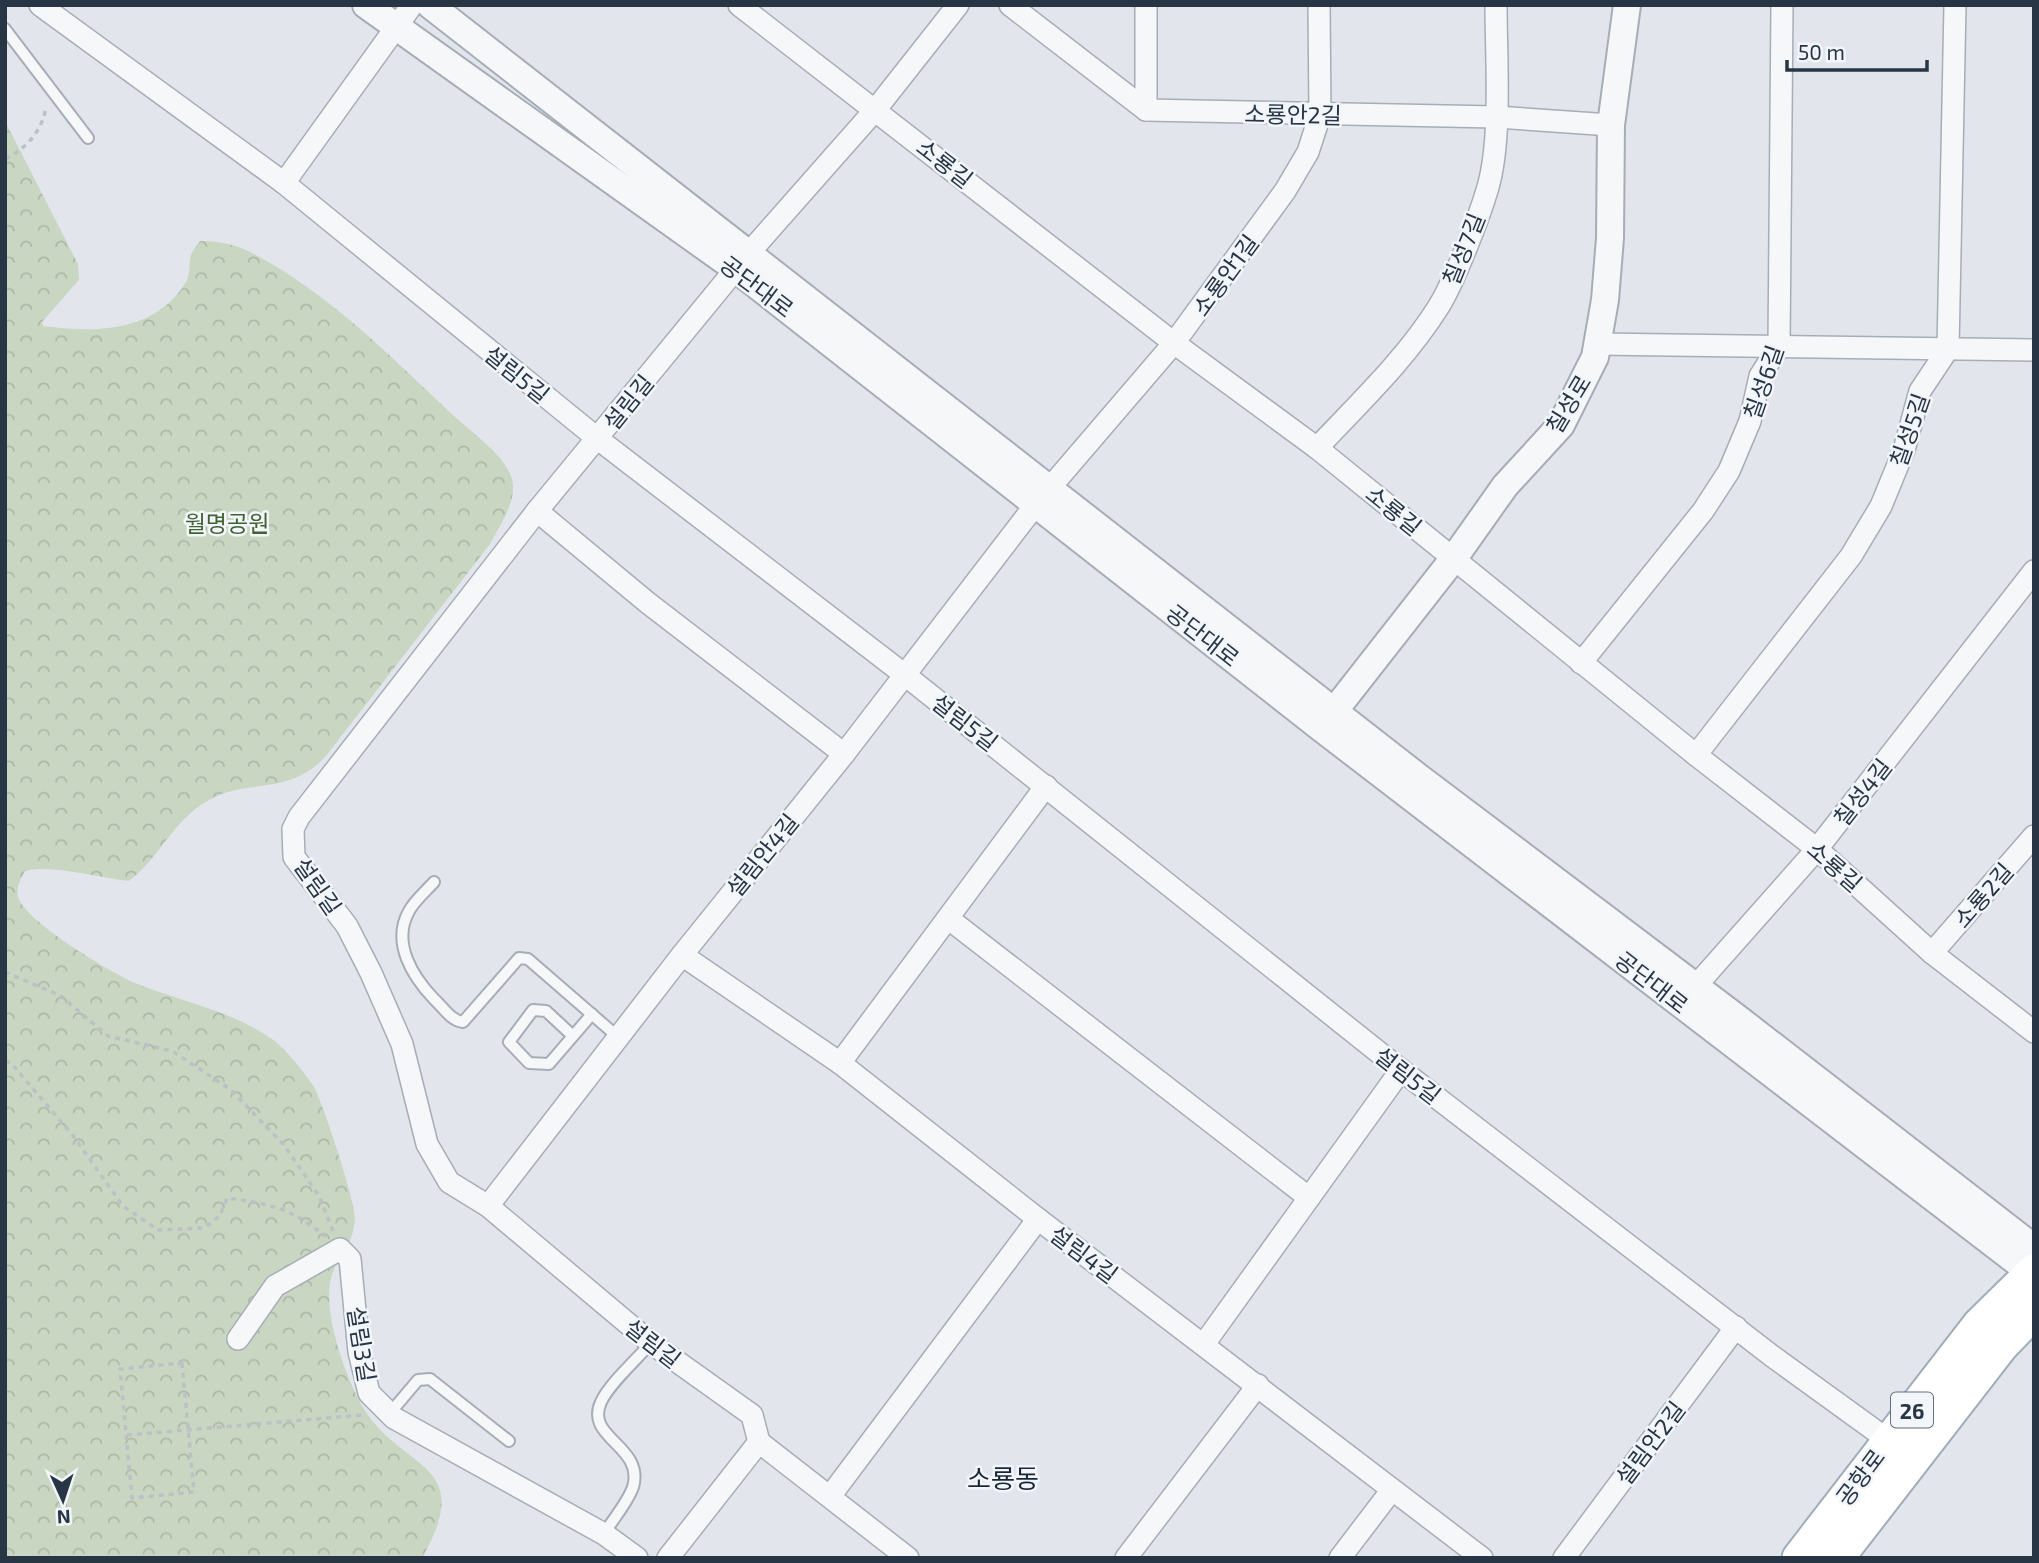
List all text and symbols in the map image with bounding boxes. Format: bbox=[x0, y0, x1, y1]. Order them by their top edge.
scale bar bbox=[1787, 28, 1927, 72]
text: 50 m bbox=[1798, 39, 1845, 64]
street label: 소룡안2길 bbox=[1244, 99, 1342, 129]
street label: 소룡길 bbox=[911, 132, 979, 194]
street label: 칠성7길 bbox=[1436, 209, 1490, 289]
street label: 소룡안1길 bbox=[1186, 229, 1264, 321]
street label: 공단대로 bbox=[715, 249, 799, 323]
street label: 설림5길 bbox=[479, 339, 555, 409]
street label: 칠성6길 bbox=[1737, 341, 1789, 423]
street label: 설림길 bbox=[597, 369, 659, 435]
street label: 칠성로 bbox=[1540, 370, 1596, 438]
street label: 칠성5길 bbox=[1883, 390, 1935, 470]
street label: 소룡길 bbox=[1361, 479, 1427, 541]
park label: 월명공원 bbox=[185, 509, 269, 537]
street label: 공단대로 bbox=[1161, 598, 1245, 672]
street label: 설림5길 bbox=[927, 688, 1003, 756]
street label: 칠성4길 bbox=[1827, 753, 1897, 831]
street label: 설림안4길 bbox=[720, 808, 804, 902]
street label: 소룡길 bbox=[1802, 835, 1868, 897]
street label: 설림길 bbox=[288, 852, 348, 920]
street label: 소룡2길 bbox=[1947, 857, 2019, 933]
street label: 공단대로 bbox=[1610, 945, 1694, 1019]
street label: 설림5길 bbox=[1370, 1041, 1446, 1109]
street label: 설림4길 bbox=[1045, 1219, 1123, 1289]
street label: 설림3길 bbox=[342, 1304, 382, 1384]
street label: 설림길 bbox=[619, 1312, 687, 1374]
road number: 26 bbox=[1891, 1392, 1933, 1428]
street label: 설림안2길 bbox=[1609, 1396, 1691, 1490]
street label: 공항로 bbox=[1830, 1443, 1890, 1511]
district label: 소룡동 bbox=[967, 1462, 1039, 1493]
north arrow bbox=[28, 1465, 98, 1535]
text: N bbox=[56, 1506, 71, 1529]

